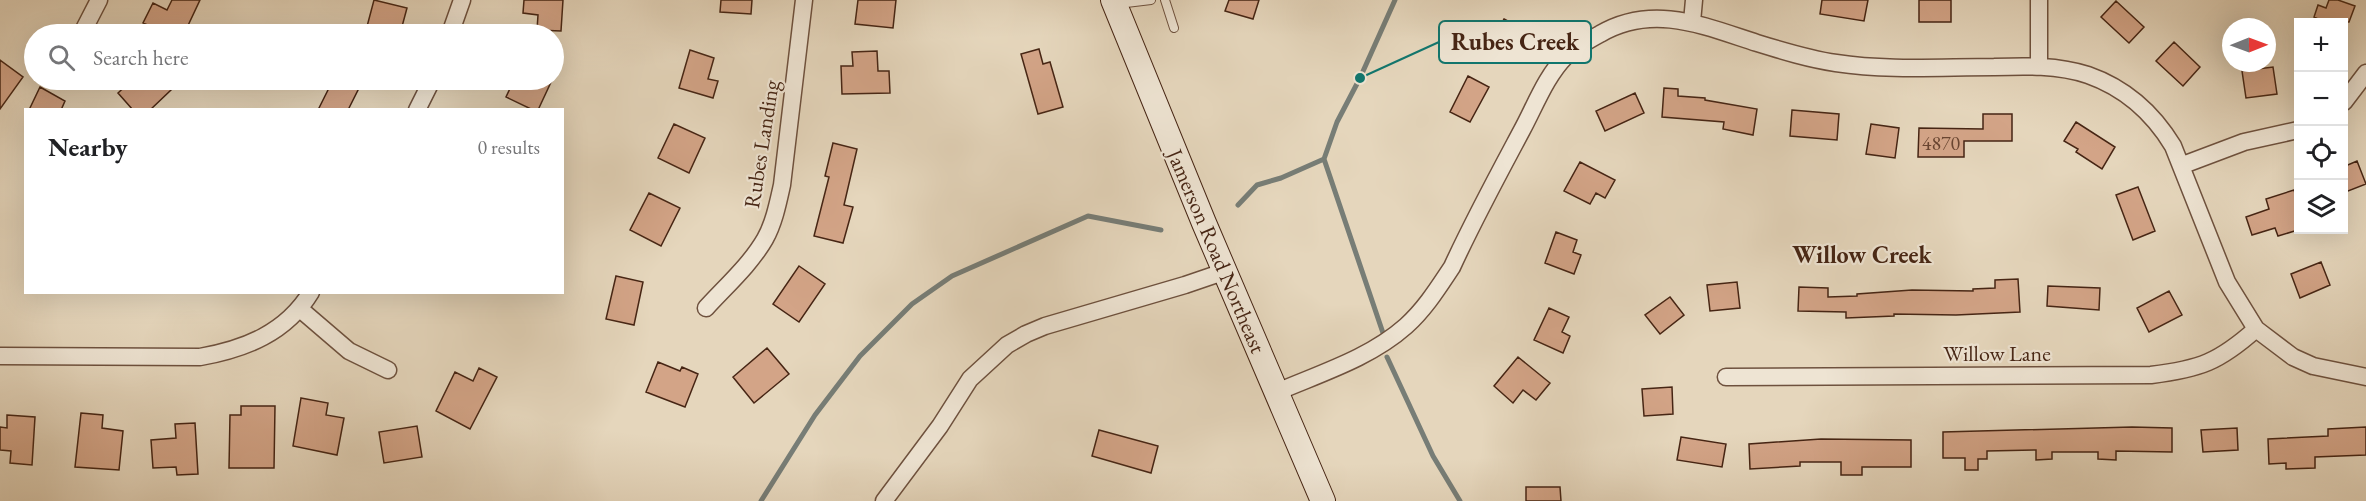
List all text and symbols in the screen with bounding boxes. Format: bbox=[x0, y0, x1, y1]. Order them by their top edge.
north arrow bbox=[2222, 18, 2276, 72]
map controls bbox=[2294, 18, 2348, 234]
button: + bbox=[2294, 18, 2348, 72]
callout: Rubes Creek bbox=[1439, 21, 1591, 63]
search box bbox=[24, 24, 564, 90]
text: Rubes Creek bbox=[1451, 26, 1580, 57]
icon: search bbox=[45, 41, 78, 74]
text: Search here bbox=[93, 43, 188, 72]
button: − bbox=[2294, 72, 2348, 126]
street label: Rubes Landing bbox=[737, 77, 786, 210]
button: locate bbox=[2294, 126, 2348, 180]
text: Nearby bbox=[48, 130, 128, 164]
house number: 4870 bbox=[1922, 130, 1961, 156]
text: 0 results bbox=[477, 134, 540, 160]
street label: Jamerson Road Northeast bbox=[1160, 143, 1273, 358]
button: layers bbox=[2294, 180, 2348, 234]
district label: Willow Creek bbox=[1792, 239, 1933, 270]
street label: Willow Lane bbox=[1943, 339, 2051, 368]

